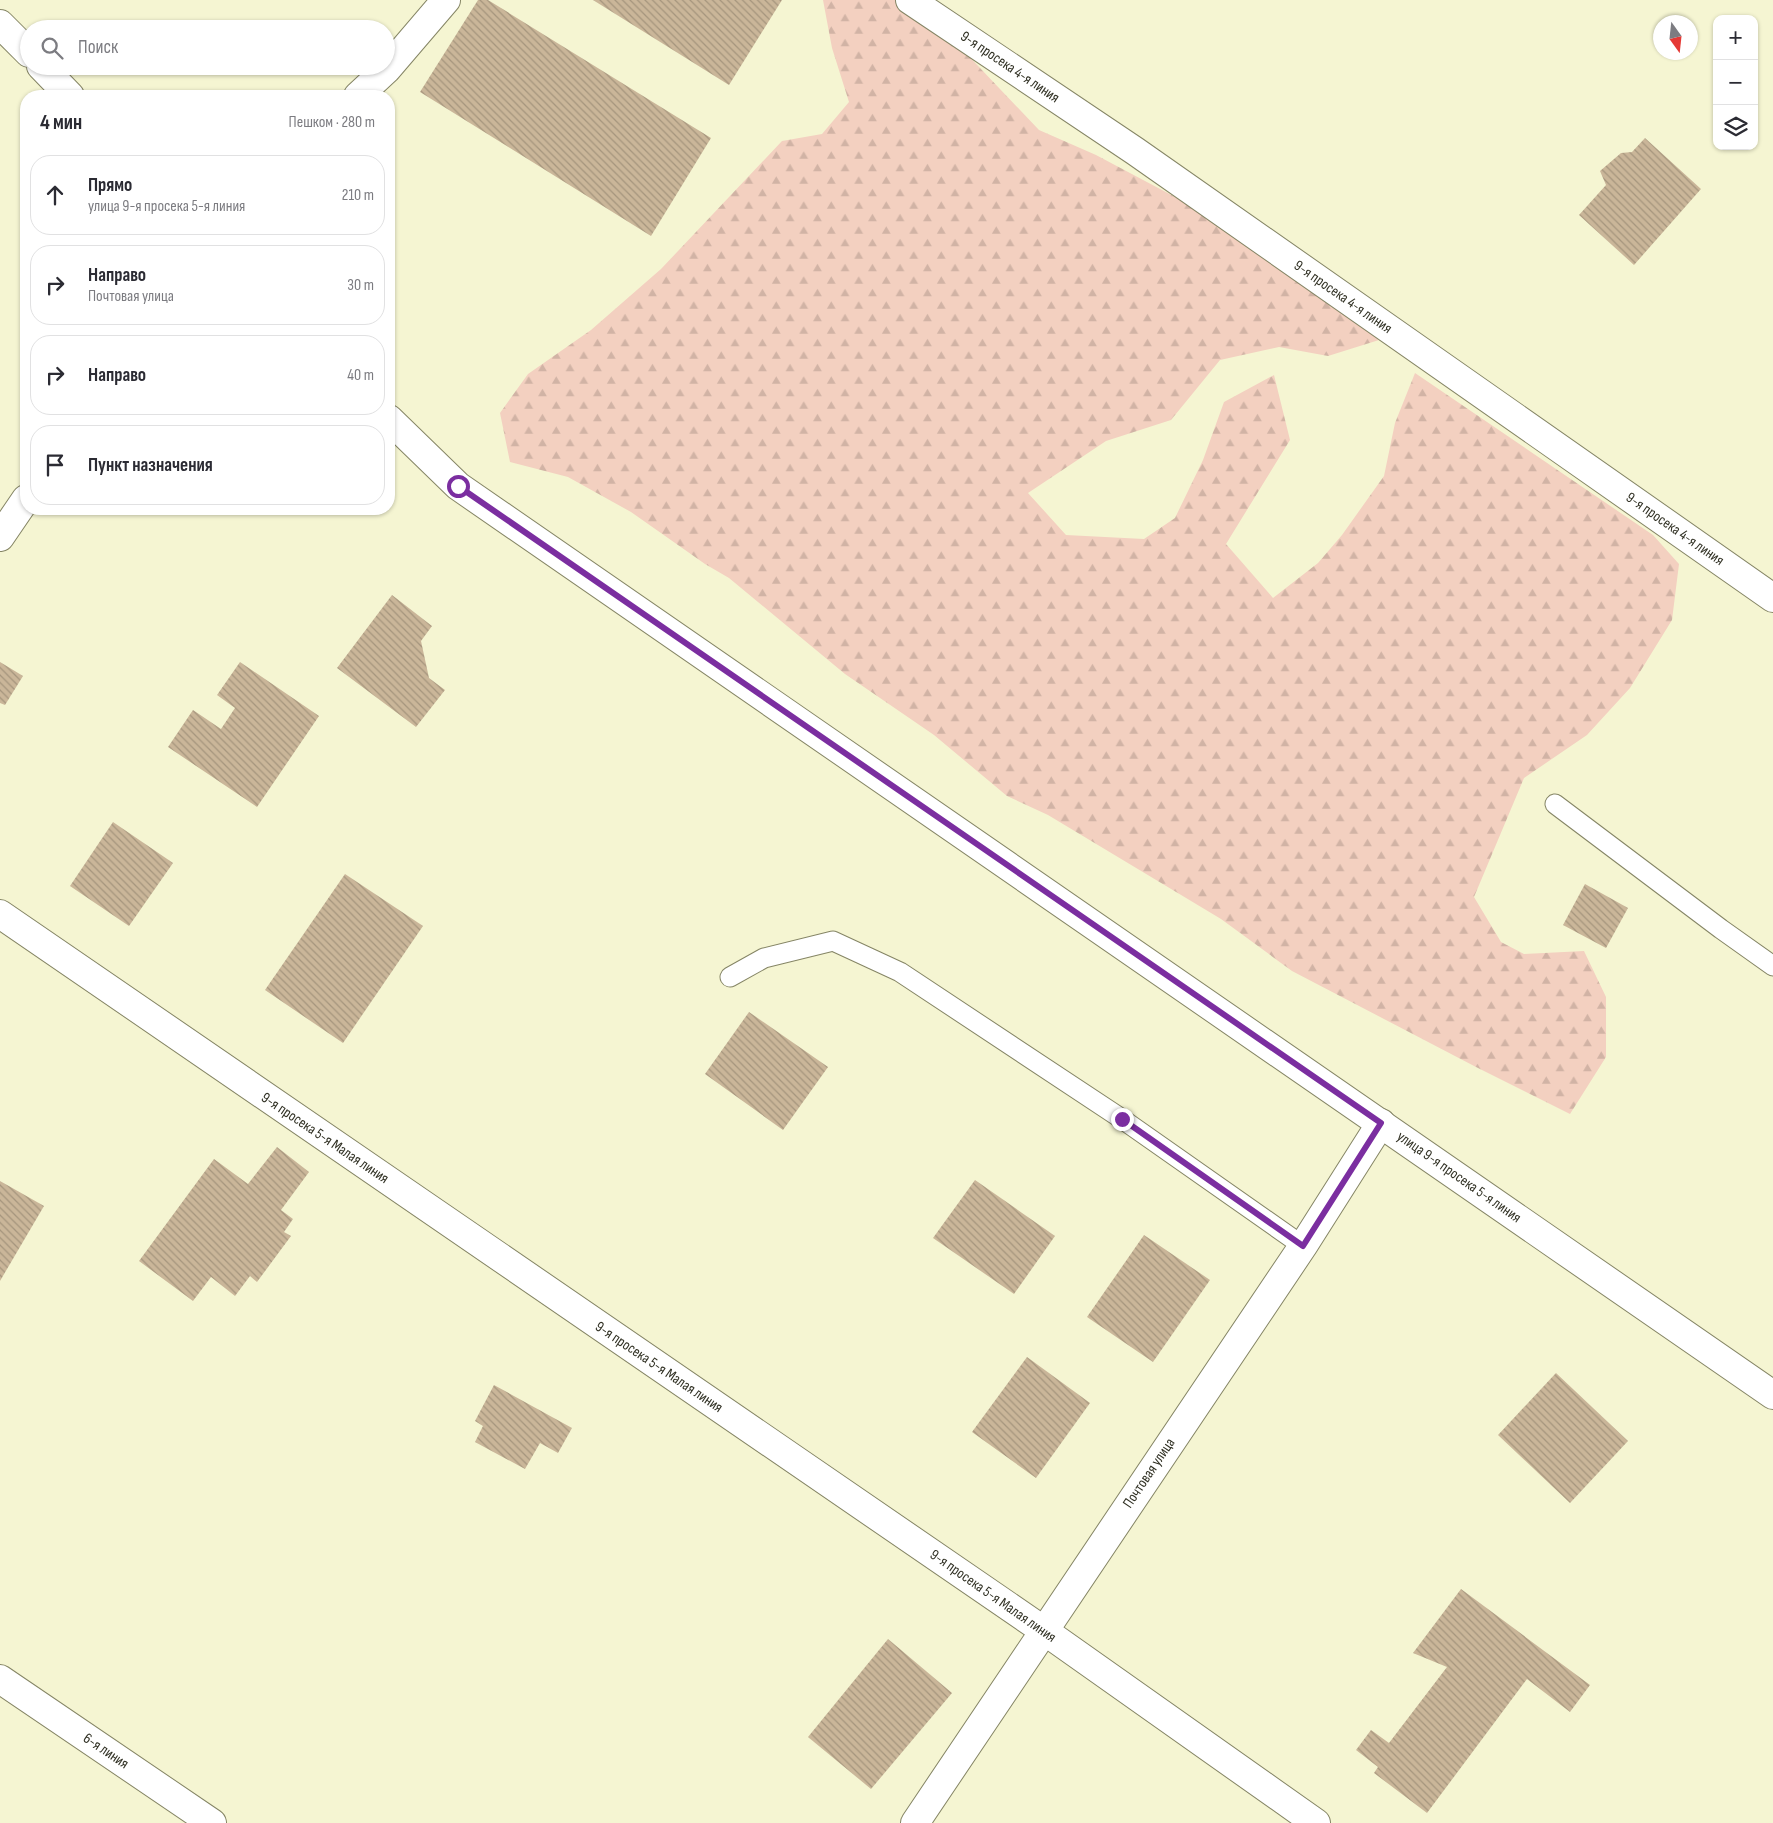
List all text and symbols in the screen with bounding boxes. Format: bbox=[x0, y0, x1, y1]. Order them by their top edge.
north arrow bbox=[1653, 15, 1698, 60]
map controls bbox=[1713, 15, 1758, 150]
button: + bbox=[1713, 15, 1758, 60]
search box bbox=[20, 20, 395, 75]
street label: 9-я просека 4-я линия bbox=[957, 27, 1063, 107]
icon: search bbox=[38, 34, 66, 62]
text: Поиск bbox=[78, 36, 118, 59]
button: − bbox=[1713, 60, 1758, 105]
button: layers bbox=[1713, 105, 1758, 150]
text: 4 мин bbox=[40, 110, 82, 135]
text: Пешком · 280 m bbox=[289, 113, 375, 132]
text: Прямо bbox=[88, 174, 132, 197]
icon: ahead bbox=[41, 181, 69, 209]
text: 210 m bbox=[342, 186, 374, 205]
text: улица 9-я просека 5-я линия bbox=[88, 197, 245, 216]
street label: 9-я просека 4-я линия bbox=[1290, 256, 1396, 338]
text: Направо bbox=[88, 264, 146, 287]
icon: right bbox=[41, 271, 69, 299]
text: 30 m bbox=[347, 276, 374, 295]
text: Почтовая улица bbox=[88, 287, 174, 306]
icon: right bbox=[41, 361, 69, 389]
text: Направо bbox=[88, 364, 146, 387]
text: 40 m bbox=[347, 366, 374, 385]
icon: arrive bbox=[41, 451, 69, 479]
text: Пункт назначения bbox=[88, 454, 213, 477]
route start bbox=[447, 475, 470, 498]
street label: 9-я просека 4-я линия bbox=[1622, 488, 1728, 570]
street label: 9-я просека 5-я Малая линия bbox=[257, 1088, 393, 1188]
route end bbox=[1111, 1108, 1134, 1131]
street label: улица 9-я просека 5-я линия bbox=[1393, 1127, 1525, 1227]
street label: 9-я просека 5-я Малая линия bbox=[591, 1317, 727, 1417]
street label: Почтовая улица bbox=[1119, 1434, 1180, 1512]
street label: 9-я просека 5-я Малая линия bbox=[926, 1545, 1060, 1647]
street label: 6-я линия bbox=[80, 1729, 133, 1773]

